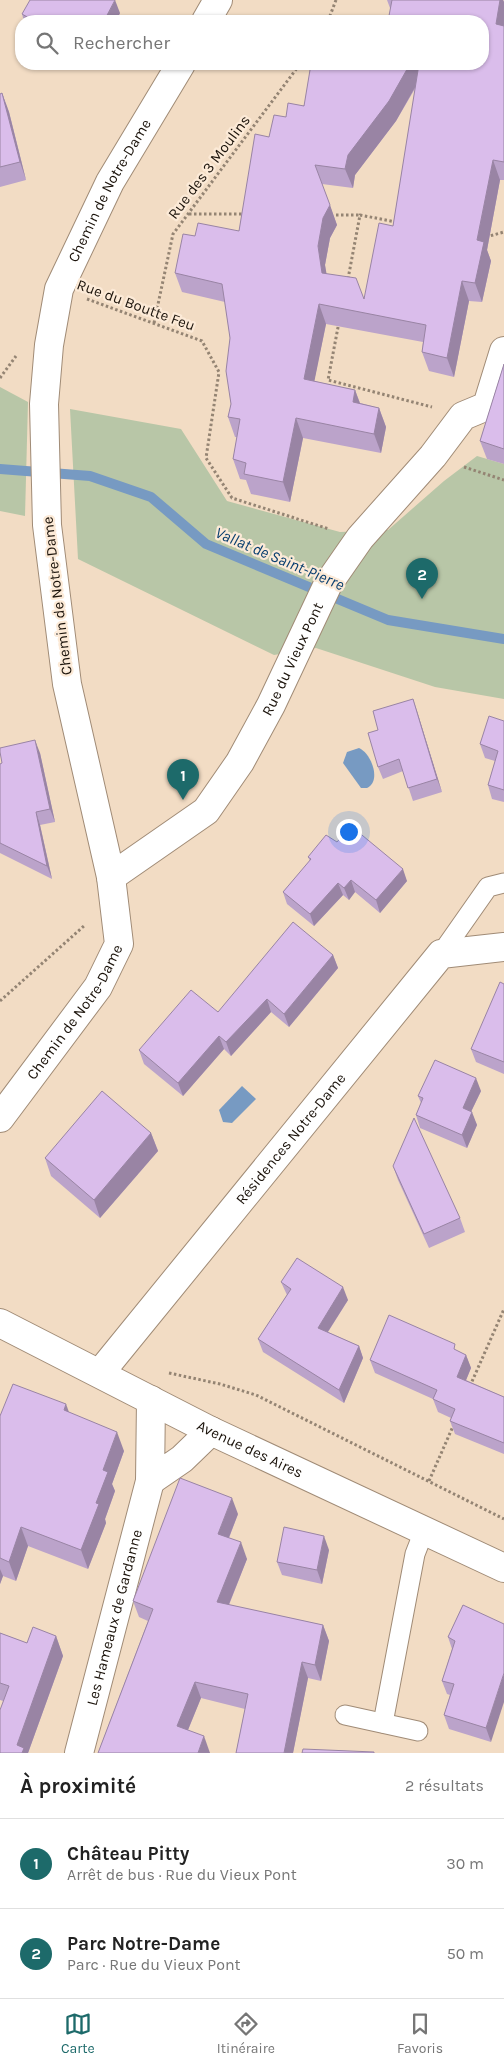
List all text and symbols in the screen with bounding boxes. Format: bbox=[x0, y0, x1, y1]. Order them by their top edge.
search box bbox=[15, 15, 489, 70]
icon: search bbox=[33, 29, 61, 57]
text: Rechercher bbox=[73, 32, 170, 54]
street label: Rue des 3 Moulins bbox=[164, 111, 254, 223]
street label: Chemin de Notre-Dame bbox=[64, 116, 155, 265]
street label: Rue du Boutte Feu bbox=[74, 275, 198, 335]
street label: Chemin de Notre-Dame bbox=[38, 516, 76, 676]
water label: Vallat de Saint-Pierre bbox=[212, 523, 348, 594]
pin: 2 bbox=[406, 558, 438, 599]
street label: Rue du Vieux Pont bbox=[258, 599, 327, 719]
pin: 1 bbox=[167, 759, 199, 800]
your location bbox=[336, 819, 362, 845]
street label: Chemin de Notre-Dame bbox=[23, 941, 126, 1083]
street label: Résidences Notre-Dame bbox=[232, 1069, 349, 1208]
street label: Avenue des Aires bbox=[194, 1416, 306, 1482]
street label: Les Hameaux de Gardanne bbox=[83, 1528, 146, 1708]
text: À proximité bbox=[20, 1774, 136, 1798]
text: 2 résultats bbox=[405, 1776, 484, 1795]
text: Château Pitty bbox=[67, 1843, 189, 1865]
text: 1 bbox=[33, 1854, 39, 1873]
text: 30 m bbox=[446, 1854, 484, 1873]
text: Arrêt de bus · Rue du Vieux Pont bbox=[67, 1865, 297, 1884]
text: Parc Notre-Dame bbox=[67, 1933, 220, 1955]
text: 2 bbox=[31, 1944, 41, 1963]
text: 50 m bbox=[447, 1944, 484, 1963]
text: Parc · Rue du Vieux Pont bbox=[67, 1955, 241, 1974]
tab: Carte bbox=[61, 2010, 95, 2057]
tab: Itinéraire bbox=[217, 2010, 275, 2057]
tab: Favoris bbox=[397, 2010, 443, 2057]

